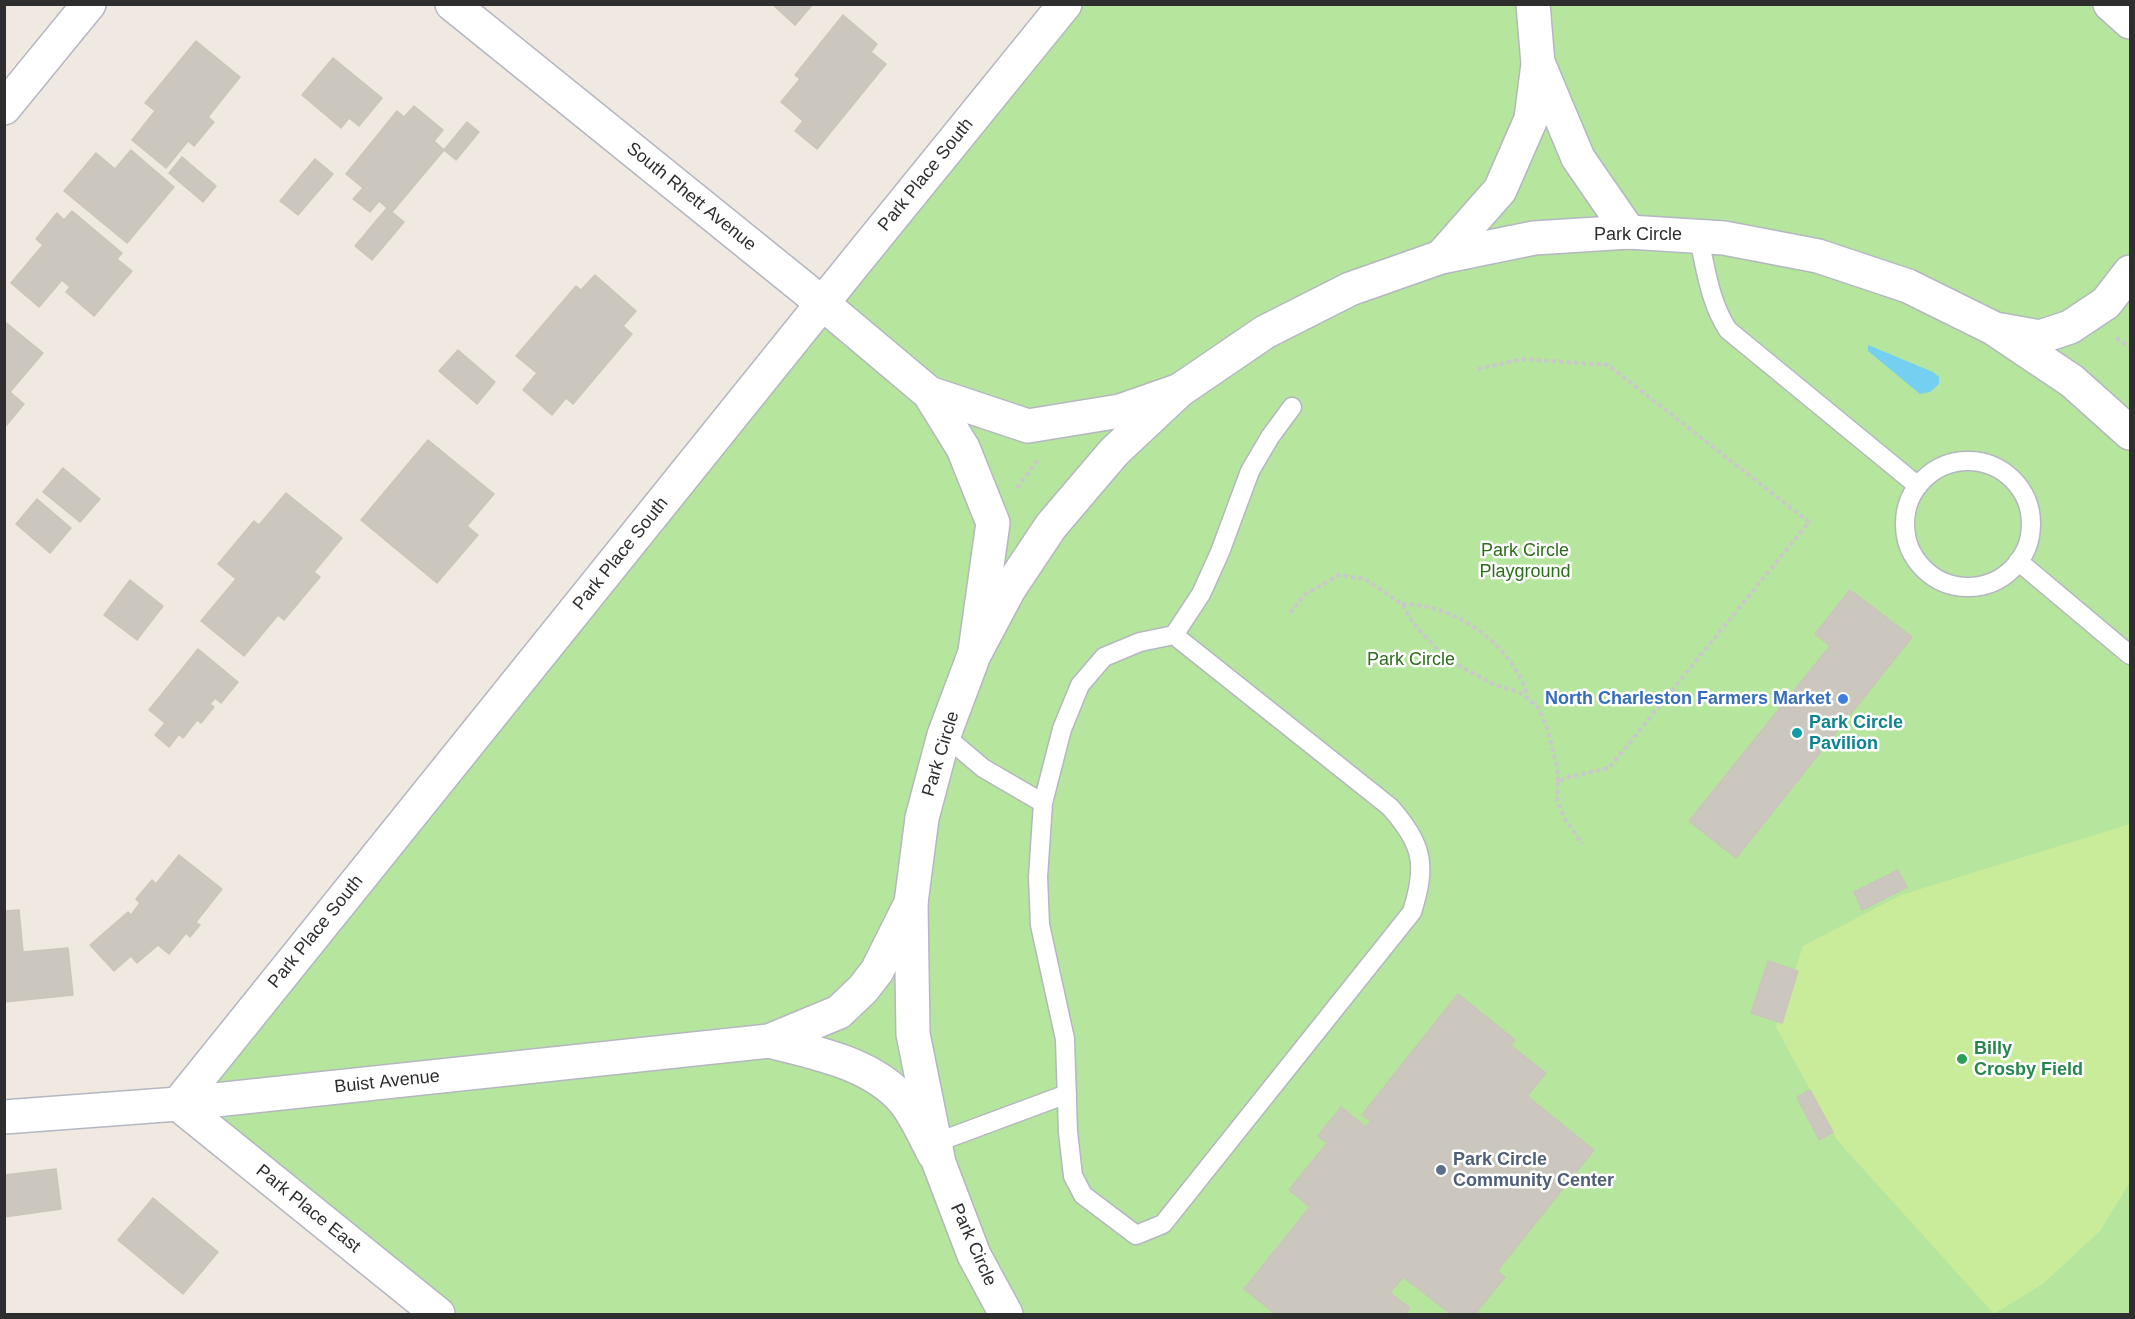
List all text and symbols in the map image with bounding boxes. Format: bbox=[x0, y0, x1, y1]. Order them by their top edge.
street label: Park Place South bbox=[874, 114, 978, 236]
street label: South Rhett Avenue bbox=[622, 138, 760, 256]
street label: Park Circle bbox=[1594, 224, 1682, 246]
street label: Park Place South bbox=[569, 493, 673, 615]
park label: Park Circle Playground bbox=[1479, 540, 1571, 582]
park label: Park Circle bbox=[1367, 649, 1455, 671]
place label: North Charleston Farmers Market bbox=[1545, 688, 1831, 710]
marker: North Charleston Farmers Market bbox=[1836, 692, 1850, 706]
street label: Park Circle bbox=[918, 709, 964, 799]
place label: Park Circle Pavilion bbox=[1809, 712, 1903, 754]
marker: Park Circle Pavilion bbox=[1790, 726, 1804, 740]
street label: Park Place South bbox=[264, 871, 368, 993]
place label: Billy Crosby Field bbox=[1974, 1038, 2083, 1080]
marker: Billy Crosby Field bbox=[1955, 1052, 1969, 1066]
street label: Buist Avenue bbox=[333, 1066, 441, 1098]
place label: Park Circle Community Center bbox=[1453, 1149, 1614, 1192]
street label: Park Place East bbox=[251, 1160, 365, 1258]
marker: Park Circle Community Center bbox=[1434, 1163, 1448, 1177]
street label: Park Circle bbox=[945, 1200, 1001, 1290]

